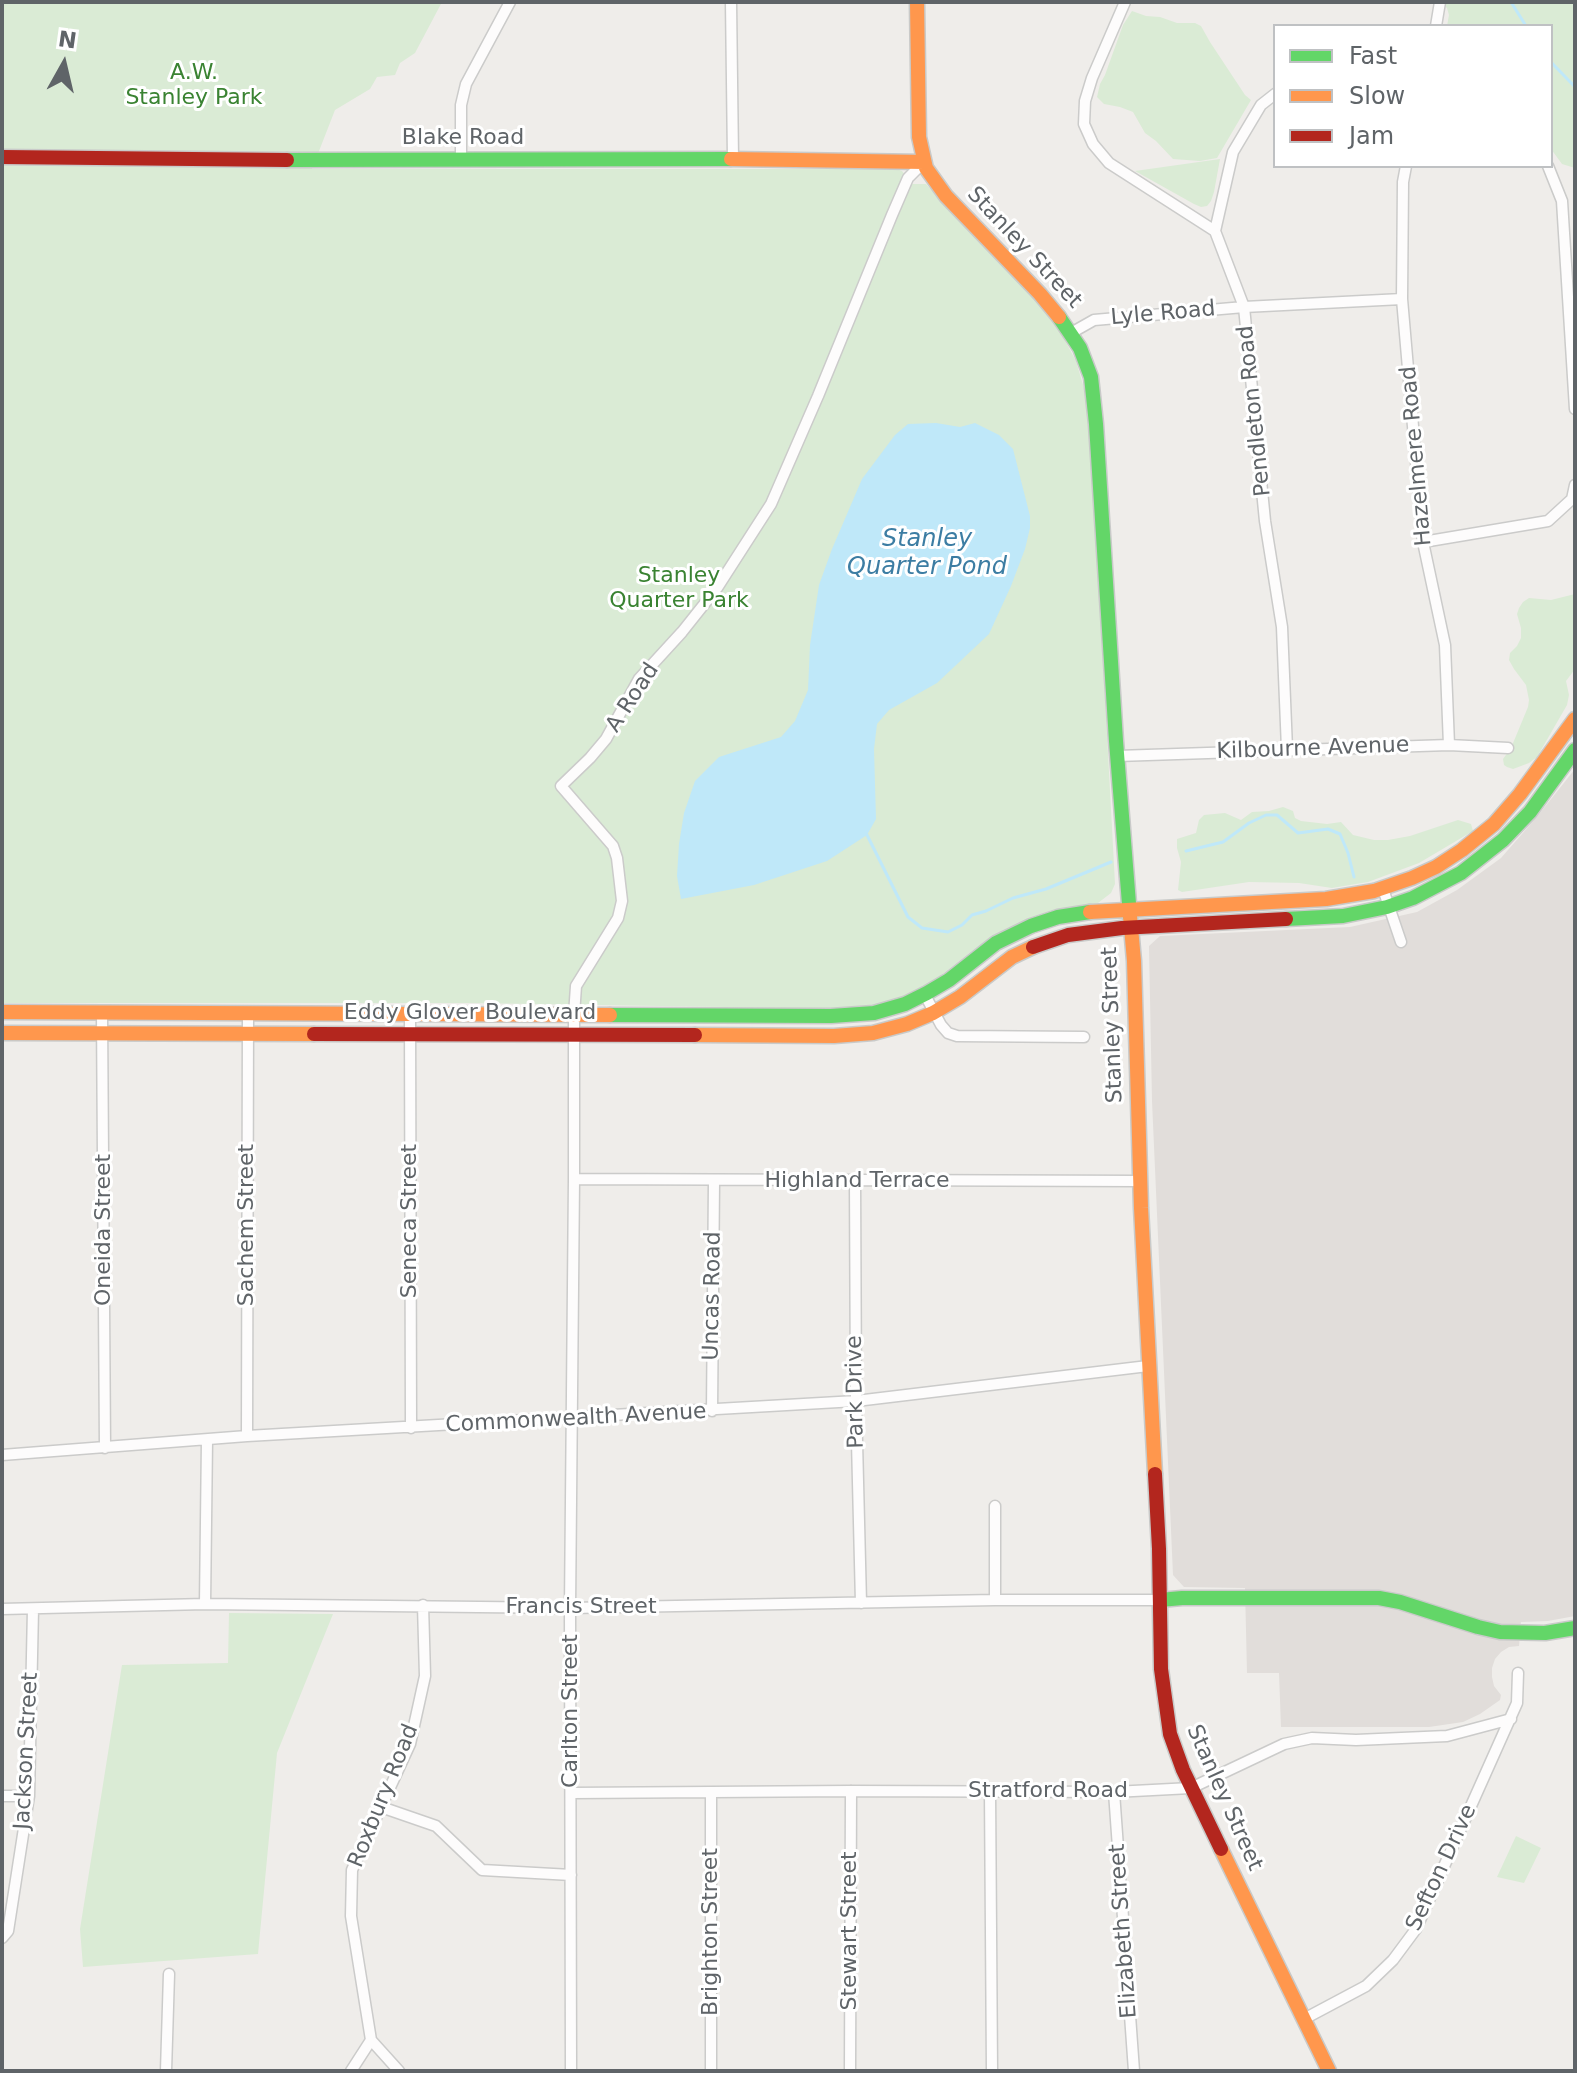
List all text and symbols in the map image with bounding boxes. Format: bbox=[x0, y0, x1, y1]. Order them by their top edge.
north arrow bbox=[24, 24, 104, 104]
legend bbox=[1273, 24, 1553, 168]
text: N bbox=[57, 26, 78, 53]
text: Fast bbox=[1349, 42, 1397, 70]
park label: A.W. Stanley Park bbox=[125, 60, 263, 112]
text: Slow bbox=[1349, 82, 1405, 110]
text: Jam bbox=[1349, 122, 1394, 150]
street label: Blake Road bbox=[402, 125, 524, 151]
street label: Stanley Street bbox=[961, 182, 1087, 314]
street label: Lyle Road bbox=[1109, 296, 1217, 332]
street label: Pendleton Road bbox=[1233, 324, 1277, 498]
street label: Hazelmere Road bbox=[1396, 365, 1438, 547]
water label: Stanley Quarter Pond bbox=[847, 526, 1007, 582]
park label: Stanley Quarter Park bbox=[609, 563, 749, 614]
street label: A Road bbox=[601, 658, 665, 738]
street label: Kilbourne Avenue bbox=[1216, 732, 1410, 766]
street label: Stanley Street bbox=[1097, 946, 1129, 1104]
street label: Eddy Glover Boulevard bbox=[344, 1000, 596, 1026]
street label: Sachem Street bbox=[234, 1144, 260, 1306]
street label: Seneca Street bbox=[397, 1144, 423, 1298]
street label: Oneida Street bbox=[91, 1154, 117, 1306]
street label: Highland Terrace bbox=[764, 1168, 950, 1194]
street label: Uncas Road bbox=[699, 1231, 727, 1361]
street label: Park Drive bbox=[842, 1335, 870, 1449]
street label: Commonwealth Avenue bbox=[445, 1399, 707, 1439]
street label: Francis Street bbox=[505, 1594, 657, 1620]
street label: Carlton Street bbox=[558, 1634, 584, 1788]
street label: Jackson Street bbox=[10, 1672, 44, 1830]
street label: Roxbury Road bbox=[343, 1720, 425, 1872]
street label: Stanley Street bbox=[1180, 1721, 1268, 1875]
street label: Stratford Road bbox=[968, 1778, 1128, 1804]
street label: Sefton Drive bbox=[1401, 1801, 1483, 1935]
street label: Elizabeth Street bbox=[1105, 1843, 1143, 2019]
street label: Brighton Street bbox=[698, 1848, 724, 2016]
street label: Stewart Street bbox=[837, 1851, 863, 2011]

